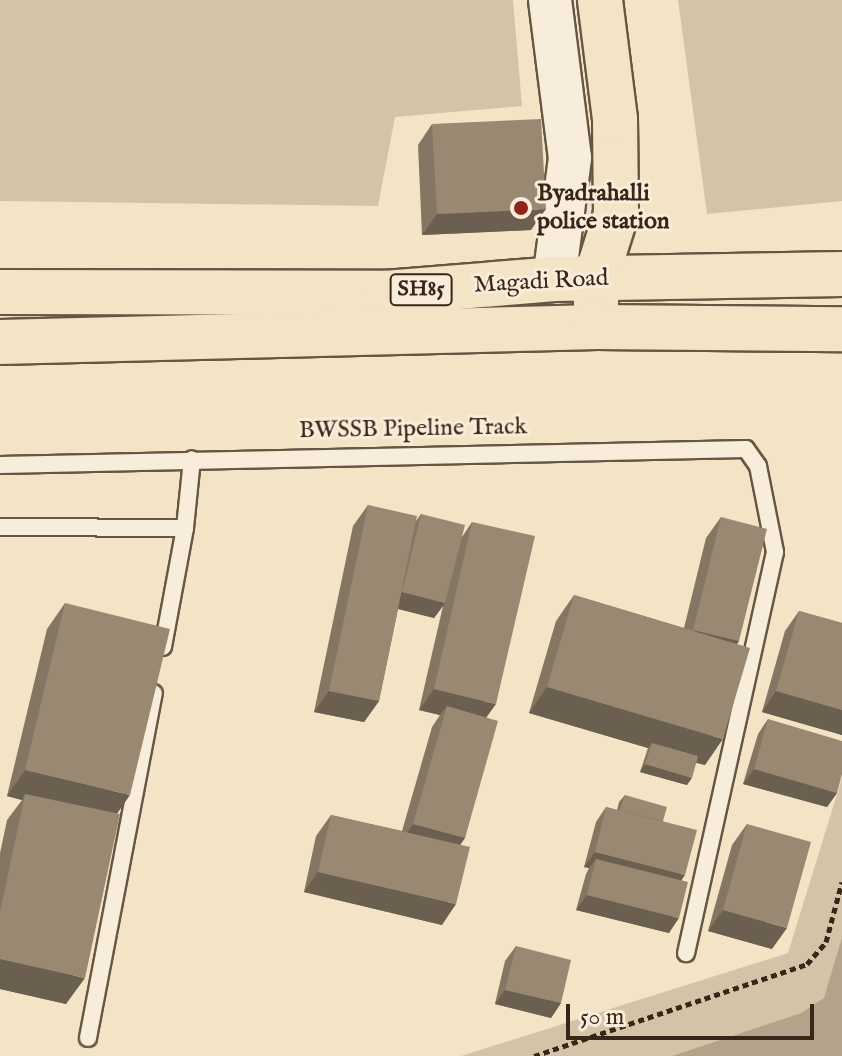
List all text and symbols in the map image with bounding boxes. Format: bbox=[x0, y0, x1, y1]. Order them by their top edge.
place label: Byadrahalli police station bbox=[537, 180, 670, 236]
marker: Byadrahalli police station bbox=[512, 199, 530, 217]
street label: Magadi Road bbox=[473, 264, 609, 300]
road number: SH85 bbox=[389, 272, 453, 308]
street label: BWSSB Pipeline Track bbox=[299, 413, 527, 445]
scale bar bbox=[570, 988, 818, 1038]
text: 50 m bbox=[580, 1002, 624, 1033]

